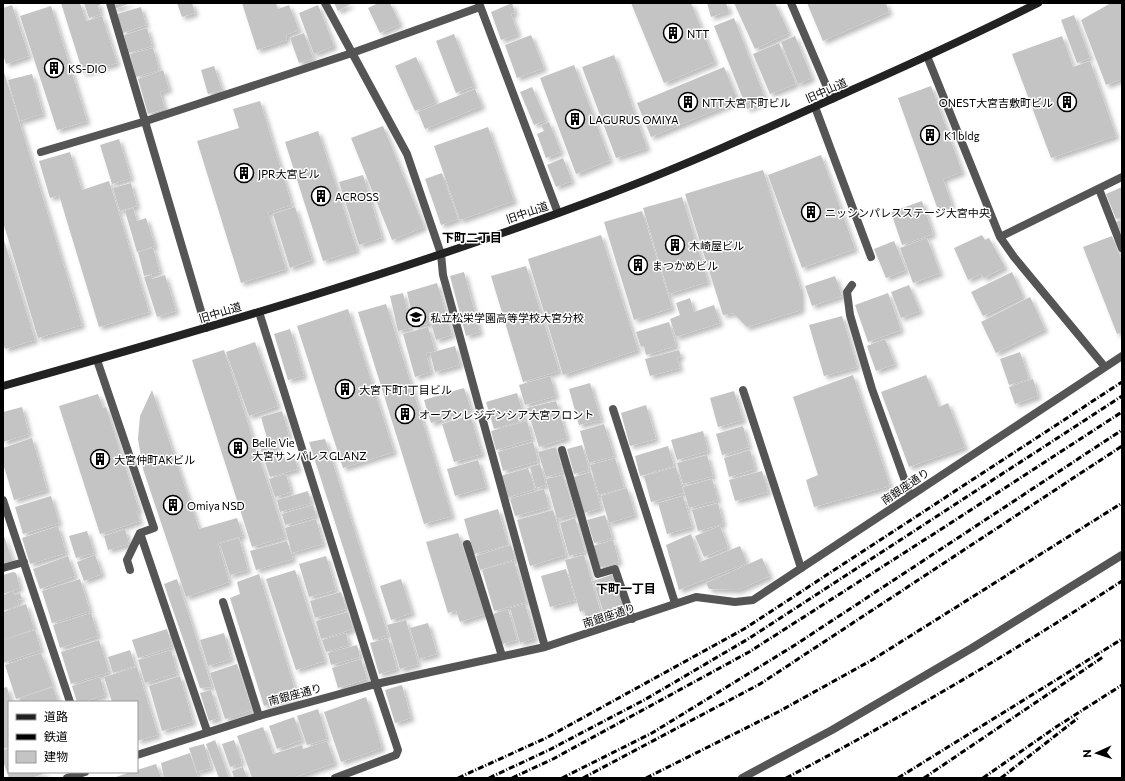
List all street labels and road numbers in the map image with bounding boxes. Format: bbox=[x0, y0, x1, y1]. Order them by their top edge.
street label: 旧中山道 bbox=[803, 75, 849, 105]
street label: 旧中山道 bbox=[504, 199, 550, 225]
street label: 旧中山道 bbox=[197, 299, 243, 325]
street label: 南銀座通り bbox=[879, 465, 931, 507]
street label: 南銀座通り bbox=[581, 600, 637, 630]
street label: 南銀座通り bbox=[267, 681, 323, 707]

